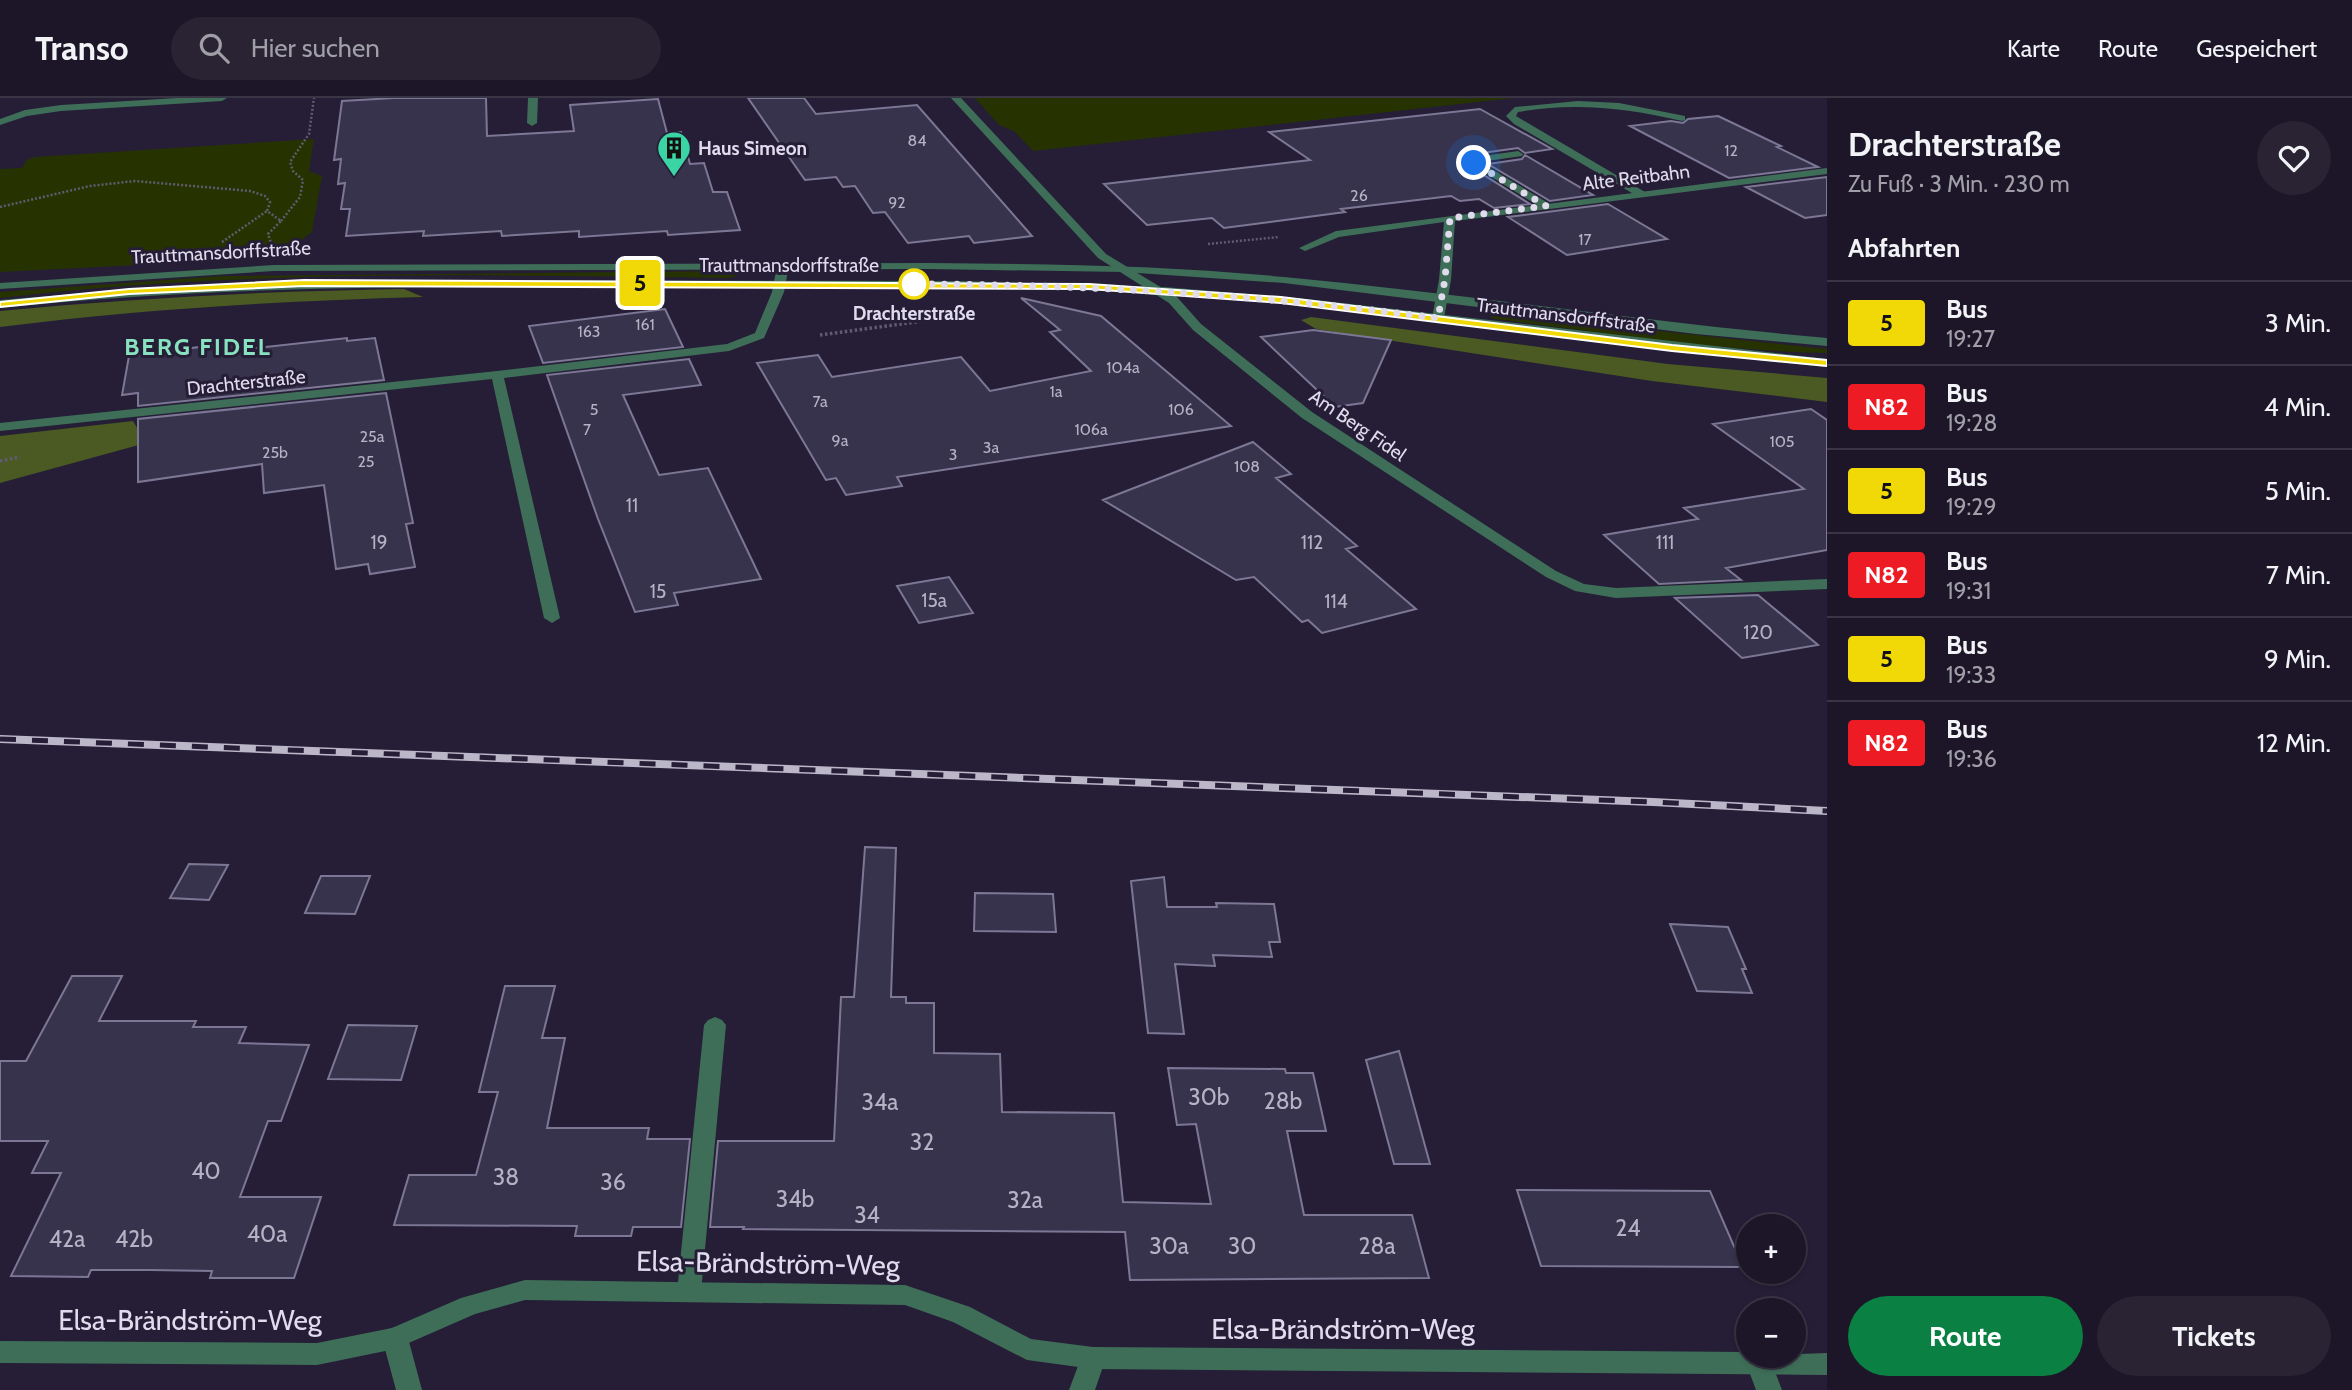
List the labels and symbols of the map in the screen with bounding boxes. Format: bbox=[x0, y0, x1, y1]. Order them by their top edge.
building icon: Haus Simeon bbox=[655, 129, 693, 178]
house number: 84 bbox=[908, 131, 926, 150]
place label: Haus Simeon bbox=[698, 137, 807, 160]
house number: 12 bbox=[1724, 141, 1738, 160]
your location bbox=[1456, 145, 1491, 180]
street label: Alte Reitbahn bbox=[1581, 159, 1691, 196]
house number: 26 bbox=[1350, 186, 1368, 205]
house number: 92 bbox=[888, 193, 906, 212]
house number: 17 bbox=[1578, 230, 1592, 249]
street label: Trauttmansdorffstraße bbox=[131, 236, 312, 269]
street label: Trauttmansdorffstraße bbox=[699, 254, 879, 277]
line badge: 5 bbox=[617, 260, 663, 306]
marker: Drachterstraße bbox=[899, 269, 929, 299]
street label: Trauttmansdorffstraße bbox=[1475, 293, 1657, 338]
place label: Drachterstraße bbox=[853, 302, 975, 325]
house number: 161 bbox=[635, 315, 655, 334]
house number: 163 bbox=[578, 322, 600, 341]
district label: BERG FIDEL bbox=[124, 332, 272, 361]
house number: 104a bbox=[1106, 358, 1140, 377]
street label: Drachterstraße bbox=[185, 365, 307, 400]
house number: 1a bbox=[1050, 382, 1063, 401]
street label: Am Berg Fidel bbox=[1305, 385, 1411, 467]
house number: 7a bbox=[812, 392, 828, 411]
house number: 5 bbox=[590, 400, 598, 419]
house number: 106 bbox=[1168, 400, 1194, 419]
house number: 7 bbox=[583, 420, 591, 439]
house number: 106a bbox=[1074, 420, 1108, 439]
house number: 25a bbox=[360, 427, 385, 446]
house number: 9a bbox=[832, 431, 849, 450]
house number: 105 bbox=[1769, 432, 1795, 451]
house number: 3a bbox=[983, 438, 999, 457]
house number: 25b bbox=[262, 443, 288, 462]
house number: 3 bbox=[949, 445, 957, 464]
house number: 25 bbox=[357, 452, 375, 471]
house number: 108 bbox=[1234, 457, 1260, 476]
house number: 11 bbox=[626, 494, 638, 517]
house number: 19 bbox=[371, 531, 388, 554]
house number: 112 bbox=[1301, 531, 1323, 554]
house number: 111 bbox=[1656, 531, 1674, 554]
house number: 15 bbox=[650, 580, 666, 603]
house number: 15a bbox=[921, 589, 947, 612]
house number: 114 bbox=[1324, 590, 1348, 613]
house number: 120 bbox=[1743, 621, 1773, 644]
house number: 30b bbox=[1188, 1083, 1230, 1111]
house number: 28b bbox=[1264, 1087, 1303, 1115]
house number: 34a bbox=[862, 1088, 898, 1116]
house number: 32 bbox=[910, 1128, 934, 1156]
house number: 40 bbox=[191, 1157, 221, 1185]
house number: 38 bbox=[493, 1163, 519, 1191]
house number: 36 bbox=[600, 1168, 626, 1196]
house number: 34b bbox=[776, 1185, 814, 1213]
house number: 32a bbox=[1007, 1186, 1043, 1214]
house number: 34 bbox=[854, 1201, 880, 1229]
house number: 24 bbox=[1615, 1214, 1641, 1242]
house number: 40a bbox=[247, 1220, 287, 1248]
house number: 42a bbox=[49, 1225, 85, 1253]
house number: 42b bbox=[115, 1225, 153, 1253]
house number: 30a bbox=[1149, 1232, 1189, 1260]
house number: 30 bbox=[1228, 1232, 1256, 1260]
house number: 28a bbox=[1358, 1232, 1396, 1260]
street label: Elsa-Brändström-Weg bbox=[636, 1244, 901, 1282]
street label: Elsa-Brändström-Weg bbox=[58, 1303, 323, 1337]
street label: Elsa-Brändström-Weg bbox=[1211, 1312, 1476, 1346]

